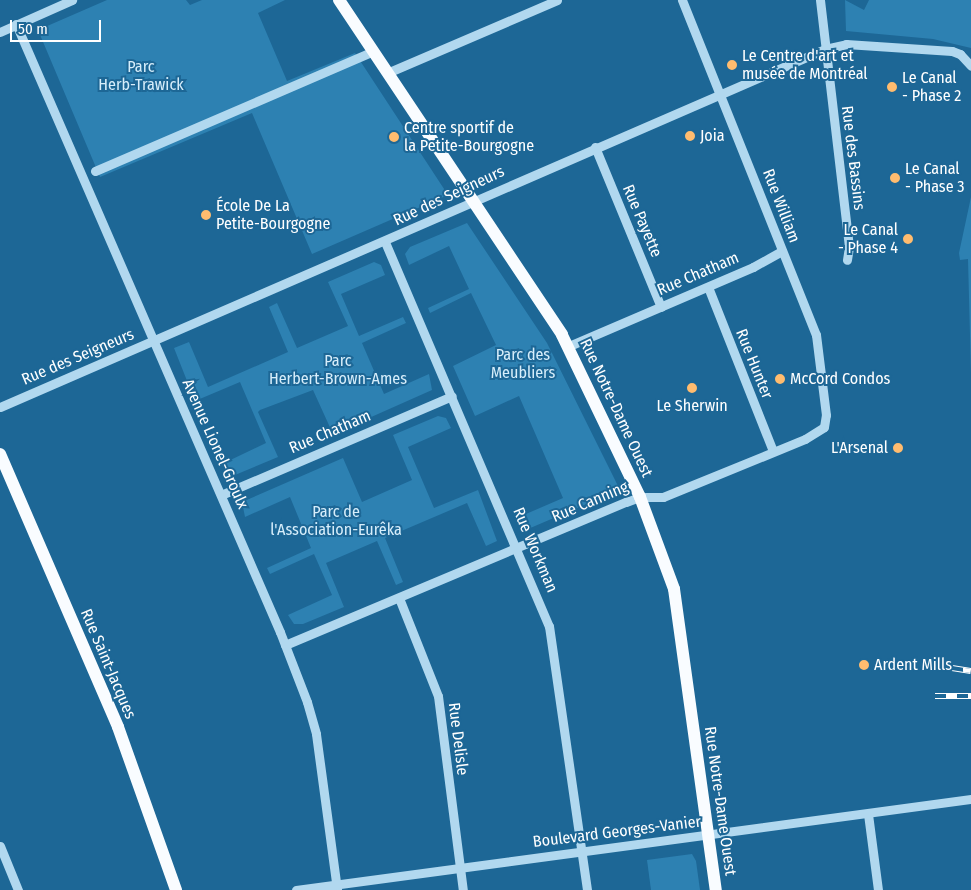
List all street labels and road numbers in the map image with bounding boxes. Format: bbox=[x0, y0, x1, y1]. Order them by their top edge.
street label: Rue des Bassins bbox=[837, 105, 869, 211]
street label: Rue des Seigneurs bbox=[391, 162, 507, 230]
street label: Rue William bbox=[758, 166, 804, 246]
street label: Rue Payette bbox=[618, 182, 666, 260]
street label: Rue Chatham bbox=[654, 248, 742, 300]
street label: Rue des Seigneurs bbox=[19, 325, 137, 389]
street label: Rue Hunter bbox=[731, 326, 777, 402]
street label: Rue Notre-Dame Ouest bbox=[576, 336, 656, 480]
street label: Avenue Lionel-Groulx bbox=[178, 376, 252, 512]
street label: Rue Chatham bbox=[286, 406, 374, 458]
street label: Rue Canning bbox=[549, 477, 631, 527]
street label: Rue Workman bbox=[508, 505, 562, 595]
street label: Rue Saint-Jacques bbox=[76, 606, 140, 722]
street label: Rue Delisle bbox=[444, 702, 472, 776]
street label: Rue Notre-Dame Ouest bbox=[700, 725, 740, 877]
street label: Boulevard Georges-Vanier bbox=[532, 812, 702, 852]

